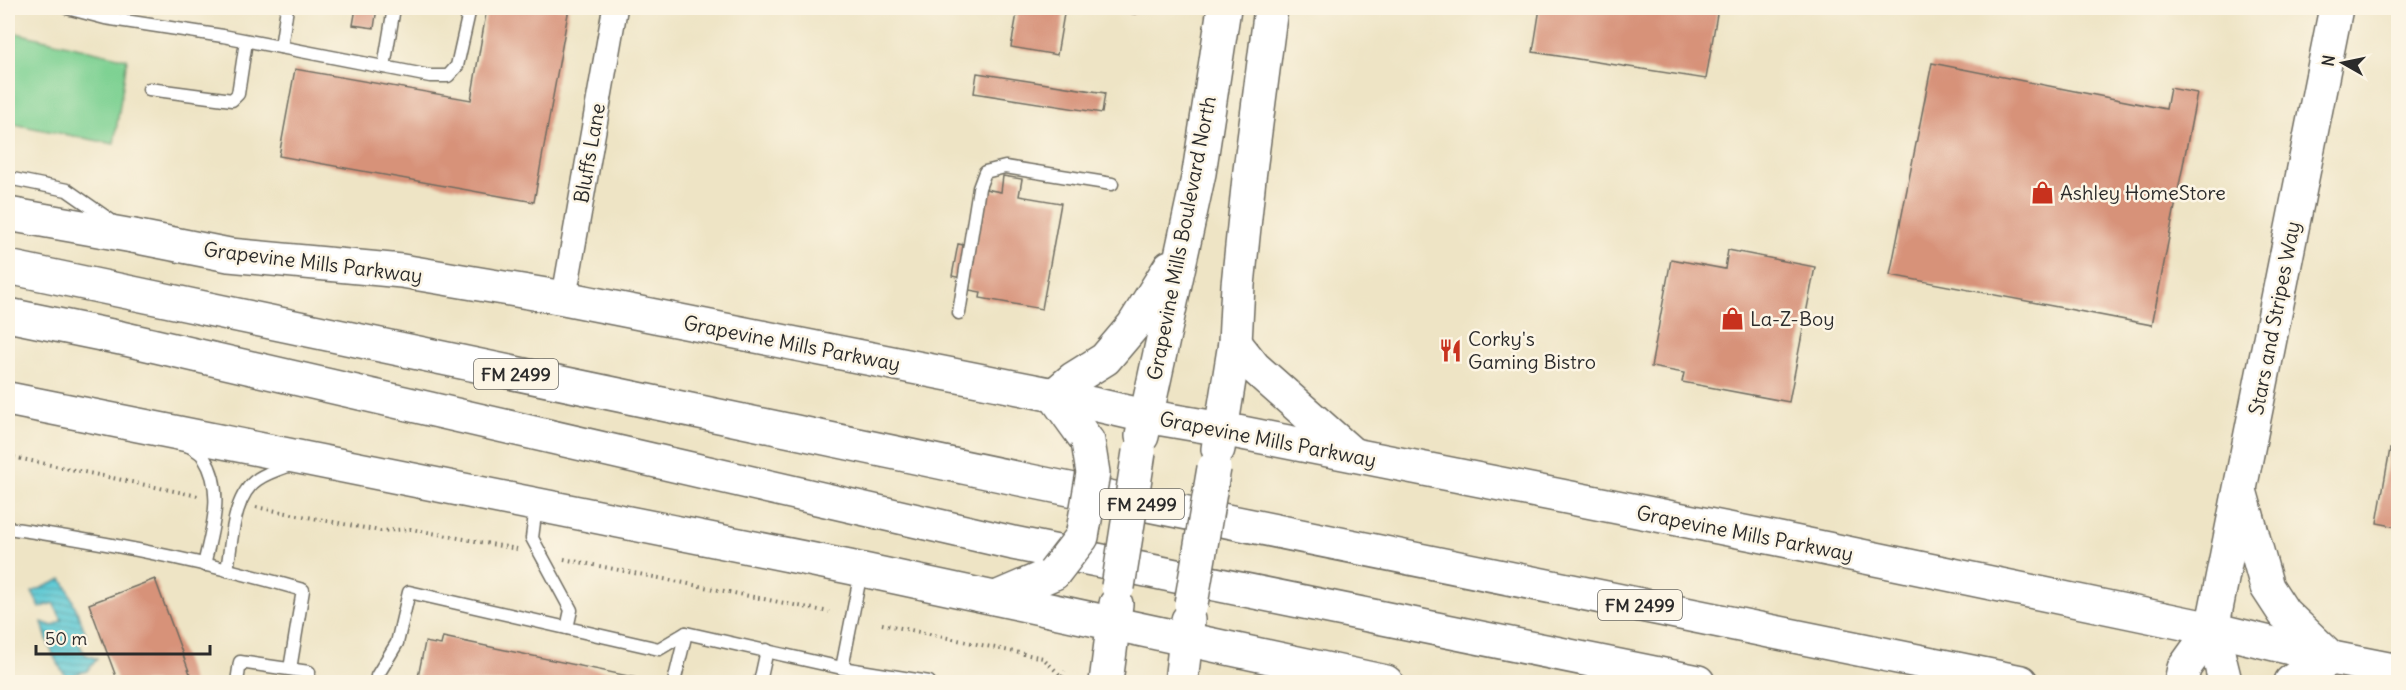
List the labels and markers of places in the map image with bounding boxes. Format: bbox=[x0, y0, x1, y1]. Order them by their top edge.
shop icon: Ashley HomeStore bbox=[2029, 179, 2055, 205]
place label: Ashley HomeStore bbox=[2060, 180, 2226, 205]
shop icon: La-Z-Boy bbox=[1719, 305, 1745, 331]
place label: La-Z-Boy bbox=[1750, 306, 1835, 331]
place label: Corky's Gaming Bistro bbox=[1468, 326, 1596, 374]
restaurant icon: Corky's Gaming Bistro bbox=[1437, 337, 1463, 363]

